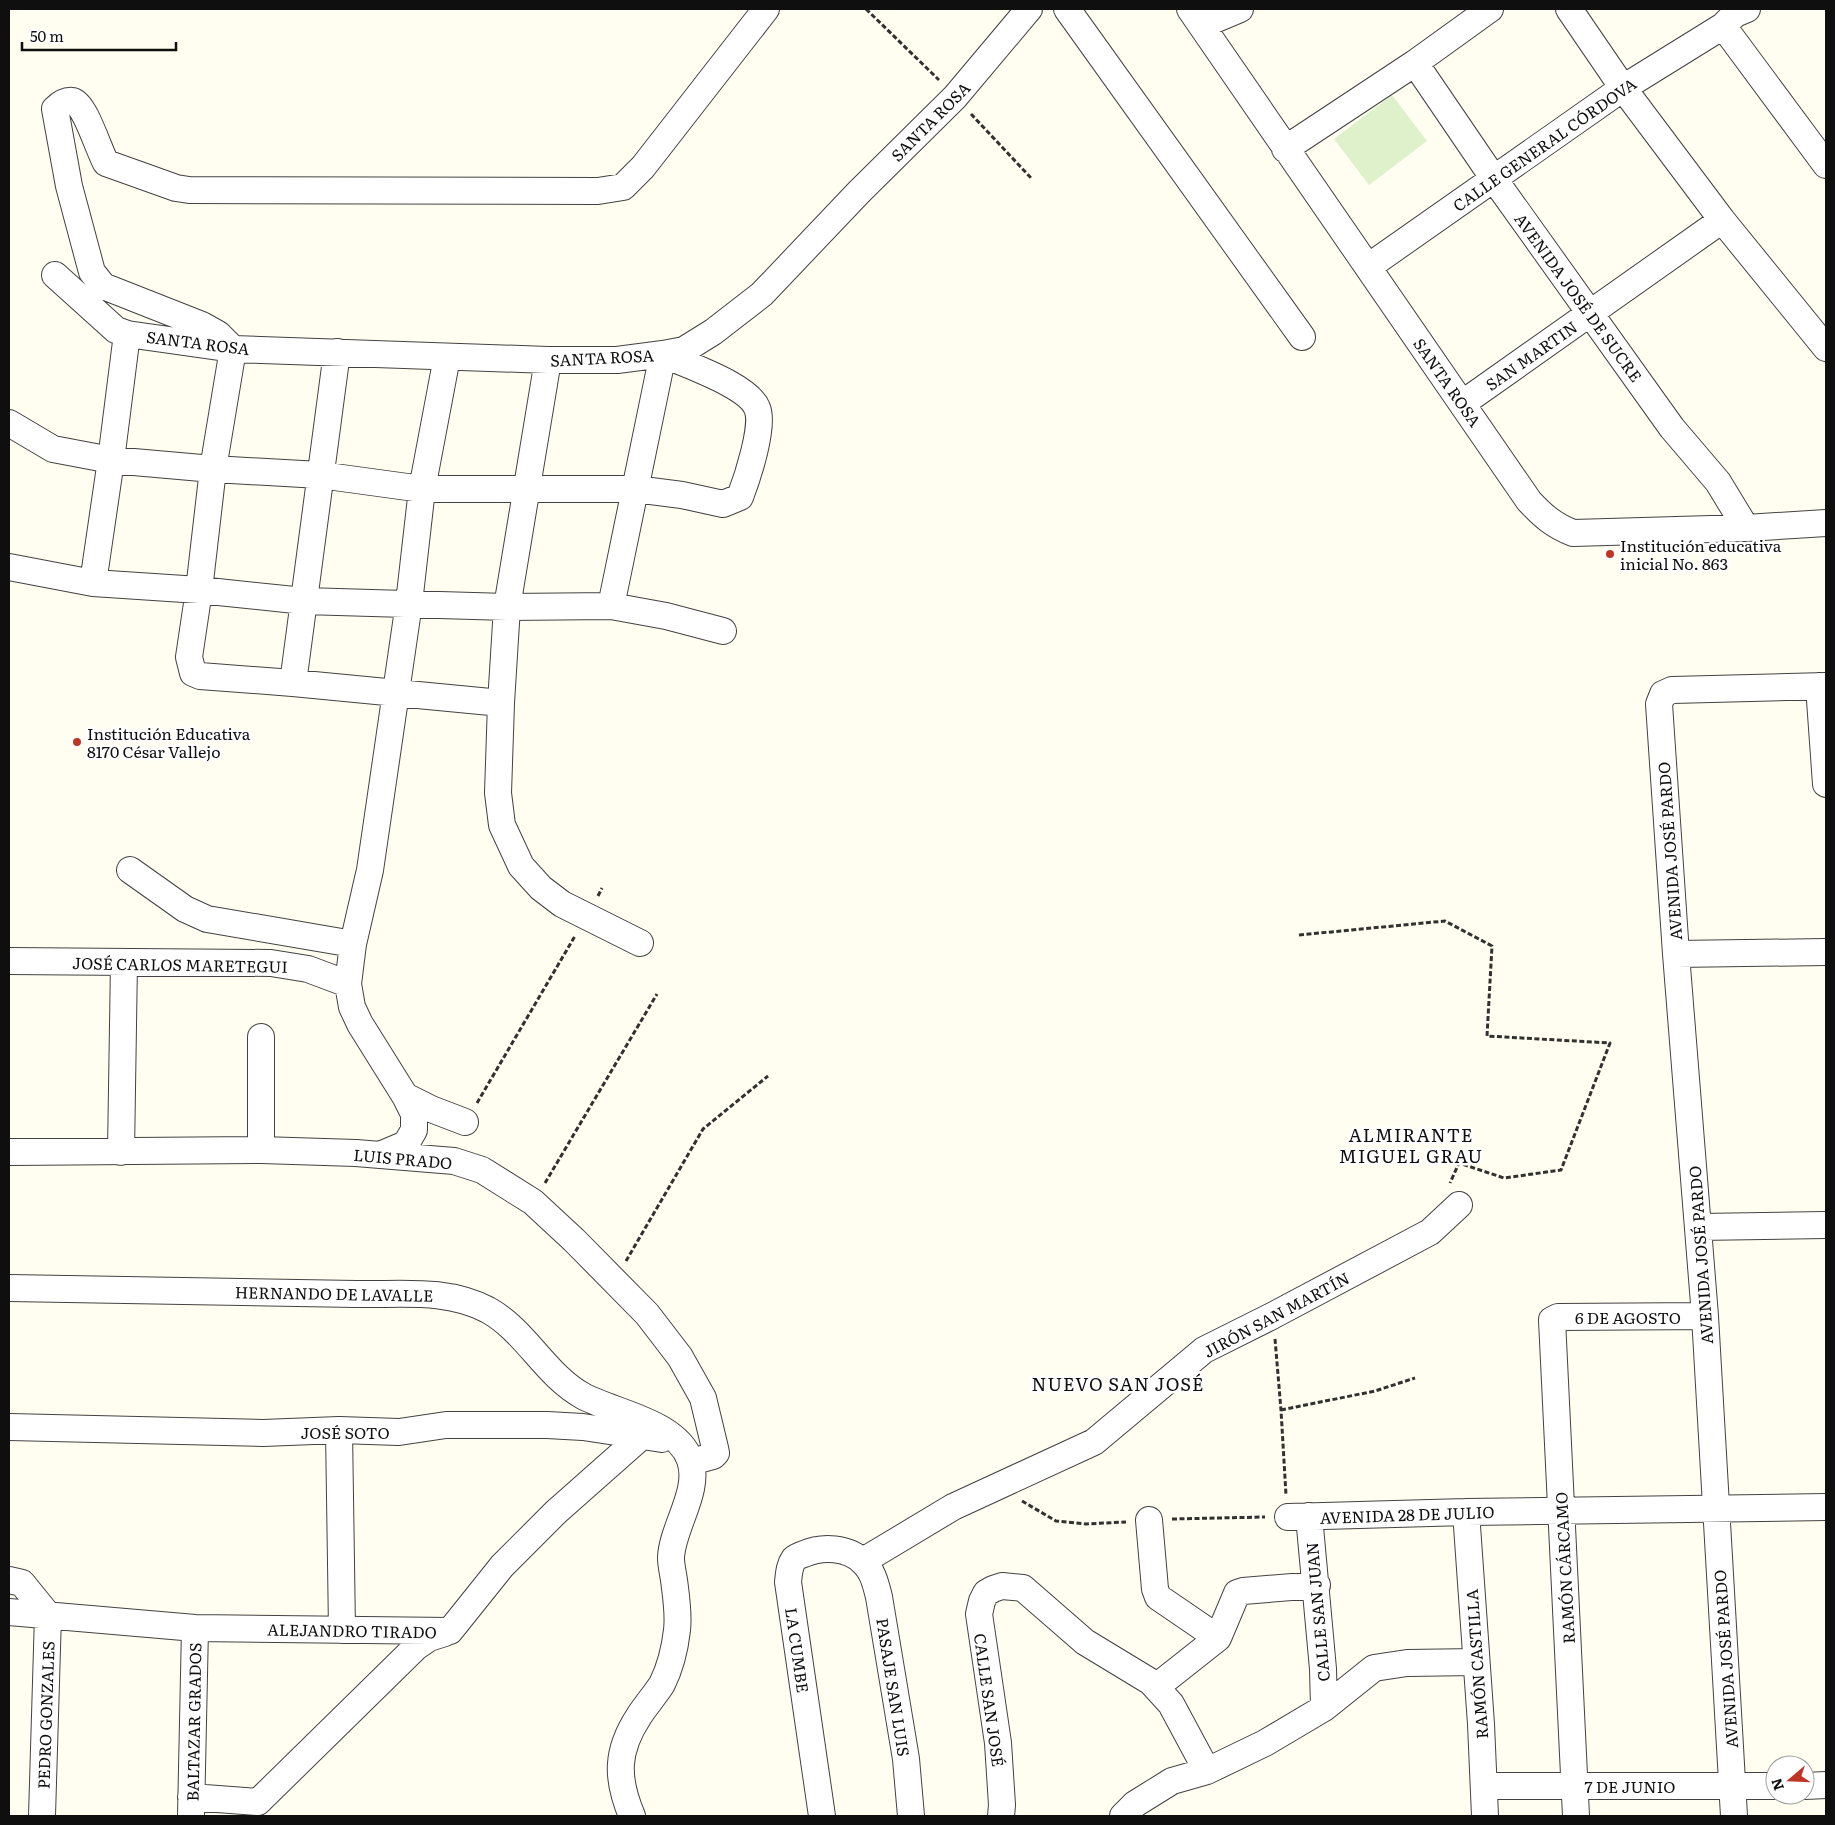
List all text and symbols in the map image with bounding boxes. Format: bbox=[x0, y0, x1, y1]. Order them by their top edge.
scale bar bbox=[22, 20, 176, 52]
text: 50 m bbox=[30, 24, 64, 47]
street label: CALLE GENERAL CÓRDOVA bbox=[1447, 71, 1641, 217]
street label: SANTA ROSA bbox=[885, 76, 975, 166]
street label: AVENIDA JOSÉ DE SUCRE bbox=[1509, 208, 1649, 386]
street label: SAN MARTIN bbox=[1480, 314, 1582, 396]
street label: SANTA ROSA bbox=[145, 324, 251, 360]
street label: SANTA ROSA bbox=[1408, 333, 1488, 432]
street label: SANTA ROSA bbox=[550, 342, 655, 372]
place label: Institución educativa inicial No. 863 bbox=[1620, 533, 1782, 575]
marker: Institución educativa inicial No. 863 bbox=[1604, 548, 1616, 560]
place label: Institución Educativa 8170 César Vallejo bbox=[87, 721, 251, 763]
marker: Institución Educativa 8170 César Vallejo bbox=[71, 736, 83, 748]
street label: AVENIDA JOSÉ PARDO bbox=[1651, 761, 1687, 941]
street label: JOSÉ CARLOS MARETEGUI bbox=[72, 950, 288, 978]
district label: ALMIRANTE MIGUEL GRAU bbox=[1339, 1121, 1483, 1169]
street label: LUIS PRADO bbox=[353, 1142, 453, 1174]
street label: AVENIDA JOSÉ PARDO bbox=[1682, 1165, 1718, 1345]
street label: JIRÓN SAN MARTÍN bbox=[1199, 1265, 1353, 1363]
street label: HERNANDO DE LAVALLE bbox=[235, 1279, 433, 1307]
street label: 6 DE AGOSTO bbox=[1575, 1305, 1681, 1329]
district label: NUEVO SAN JOSÉ bbox=[1031, 1370, 1205, 1397]
street label: JOSÉ SOTO bbox=[300, 1420, 390, 1444]
street label: RAMÓN CÁRCAMO bbox=[1548, 1491, 1580, 1645]
street label: AVENIDA 28 DE JULIO bbox=[1319, 1499, 1495, 1529]
street label: CALLE SAN JUAN bbox=[1299, 1541, 1335, 1683]
street label: AVENIDA JOSÉ PARDO bbox=[1707, 1569, 1743, 1749]
street label: RAMÓN CASTILLA bbox=[1459, 1588, 1493, 1740]
street label: LA CUMBE bbox=[780, 1606, 816, 1694]
street label: PASAJE SAN LUIS bbox=[871, 1616, 917, 1758]
street label: ALEJANDRO TIRADO bbox=[267, 1617, 437, 1643]
street label: CALLE SAN JOSÉ bbox=[969, 1632, 1011, 1768]
street label: PEDRO GONZALES bbox=[30, 1641, 60, 1789]
street label: BALTAZAR GRADOS bbox=[180, 1642, 206, 1802]
north arrow bbox=[1765, 1755, 1815, 1805]
street label: 7 DE JUNIO bbox=[1585, 1774, 1675, 1798]
text: N bbox=[1765, 1776, 1788, 1793]

